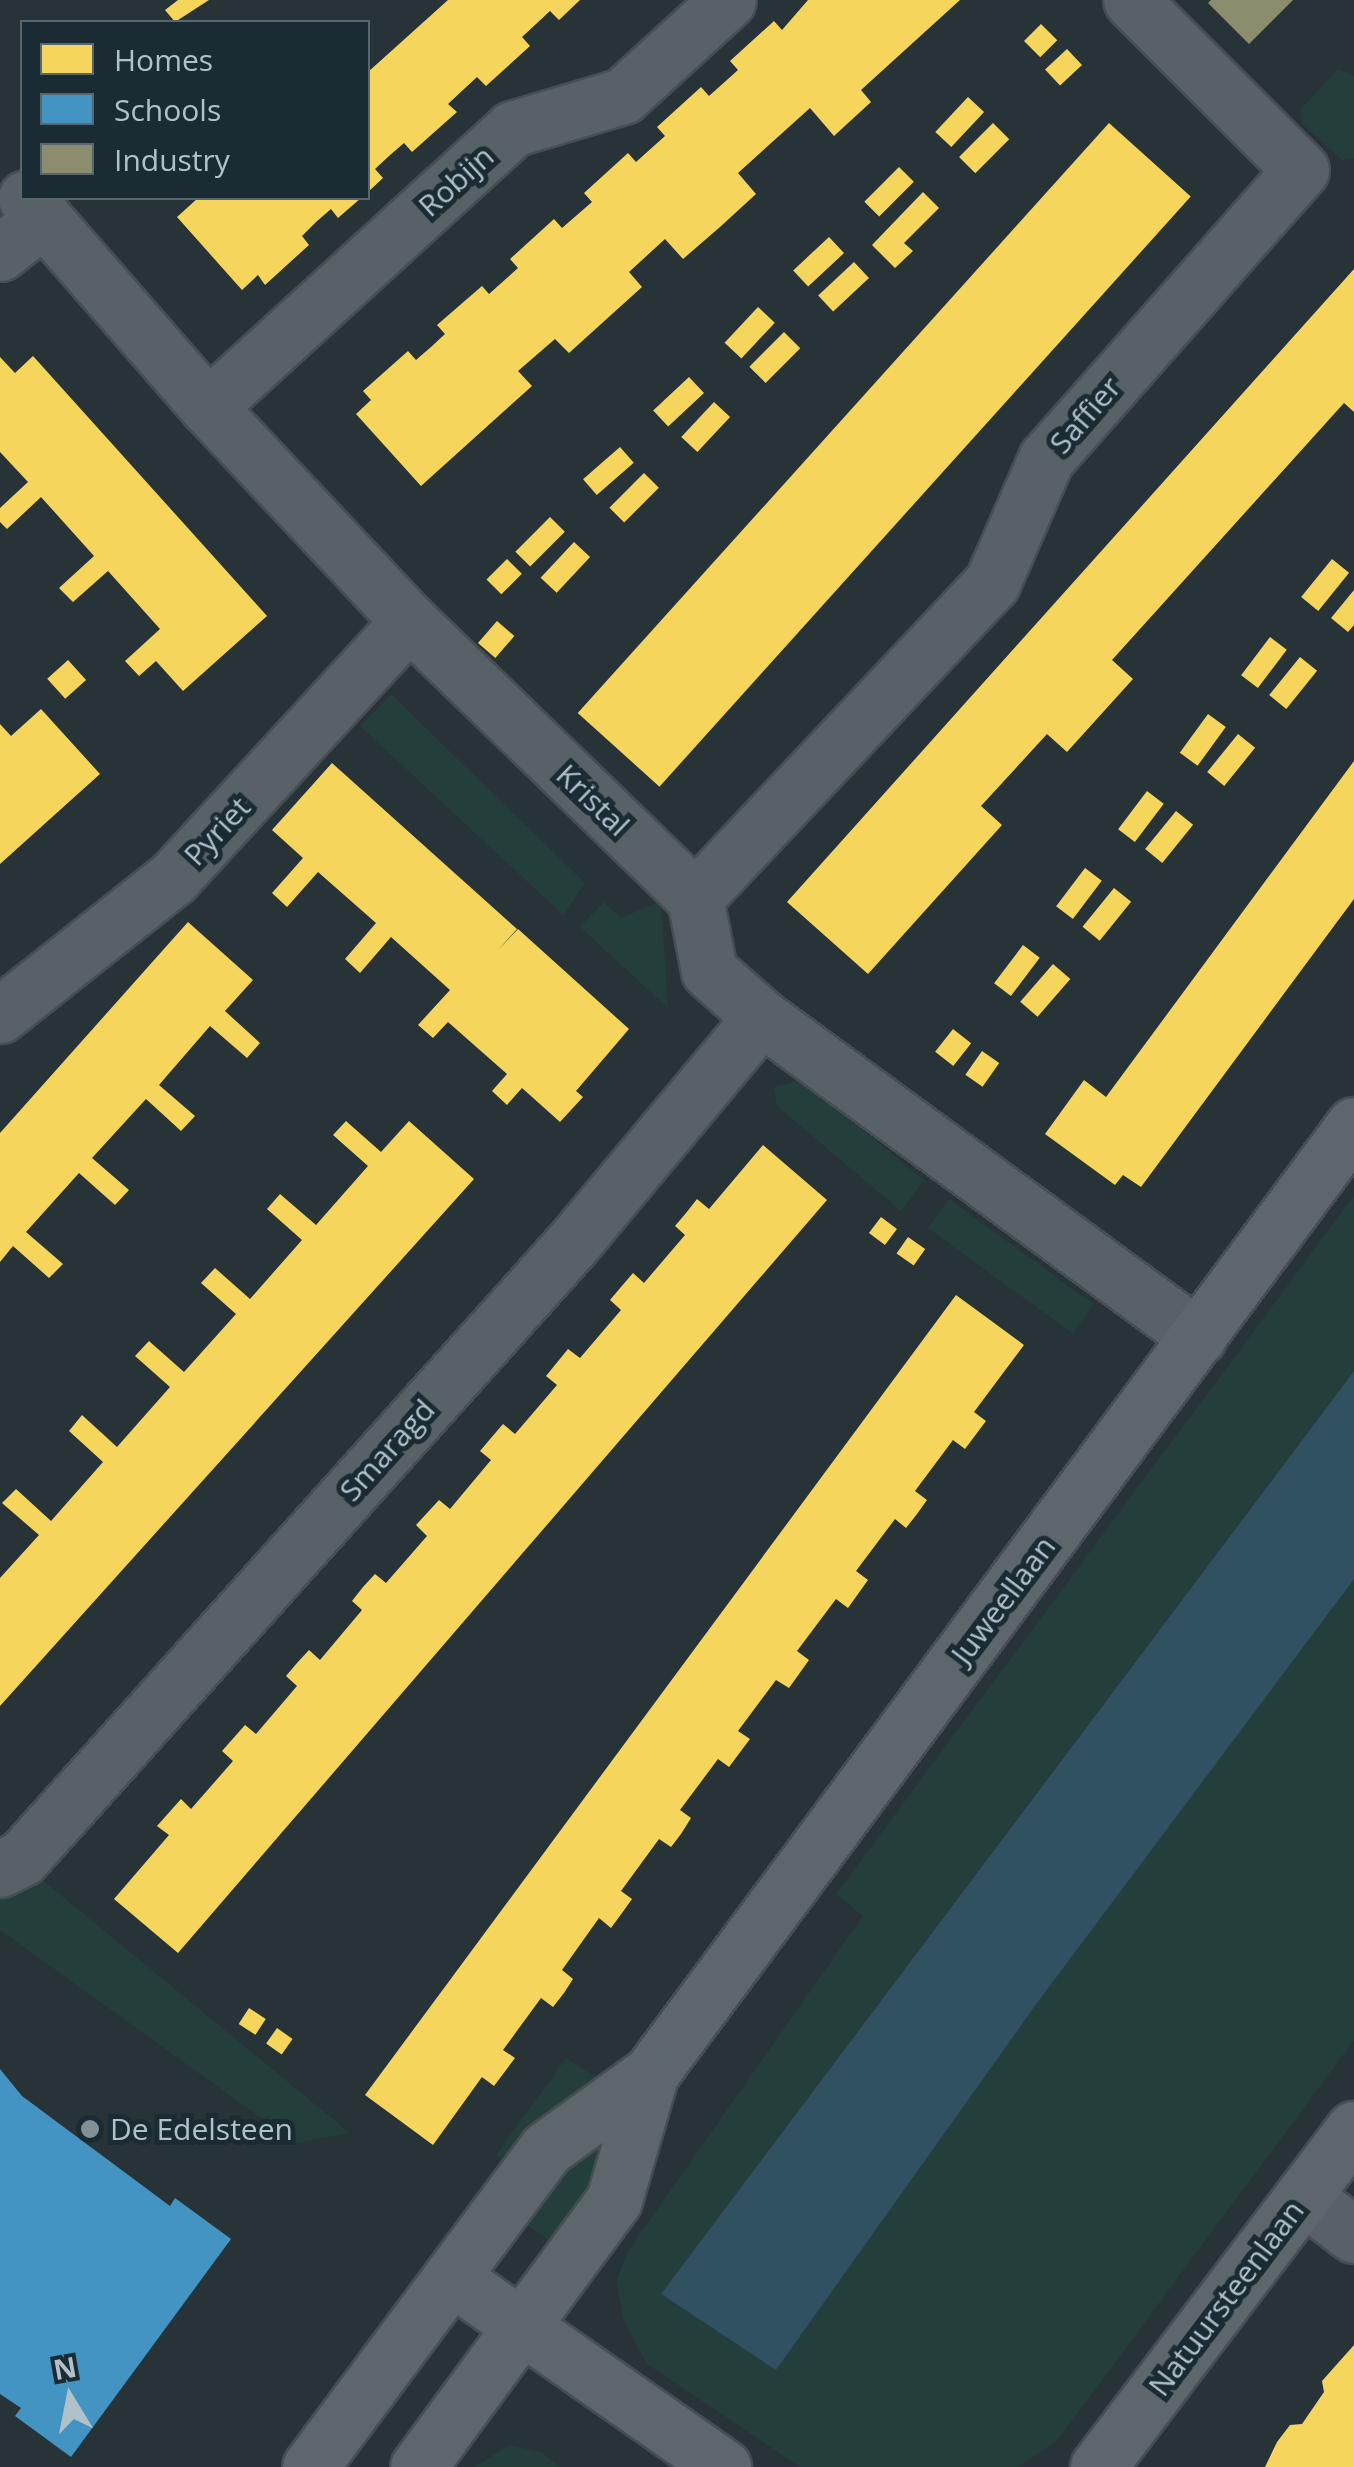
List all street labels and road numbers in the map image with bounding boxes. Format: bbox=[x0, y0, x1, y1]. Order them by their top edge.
street label: Robijn bbox=[411, 138, 501, 224]
street label: Saffier bbox=[1042, 369, 1128, 461]
street label: Kristal bbox=[549, 757, 637, 843]
street label: Pyriet bbox=[176, 789, 258, 873]
street label: Smaragd bbox=[332, 1392, 442, 1508]
street label: Juweellaan bbox=[943, 1529, 1063, 1671]
street label: Natuursteenlaan bbox=[1141, 2193, 1311, 2403]

